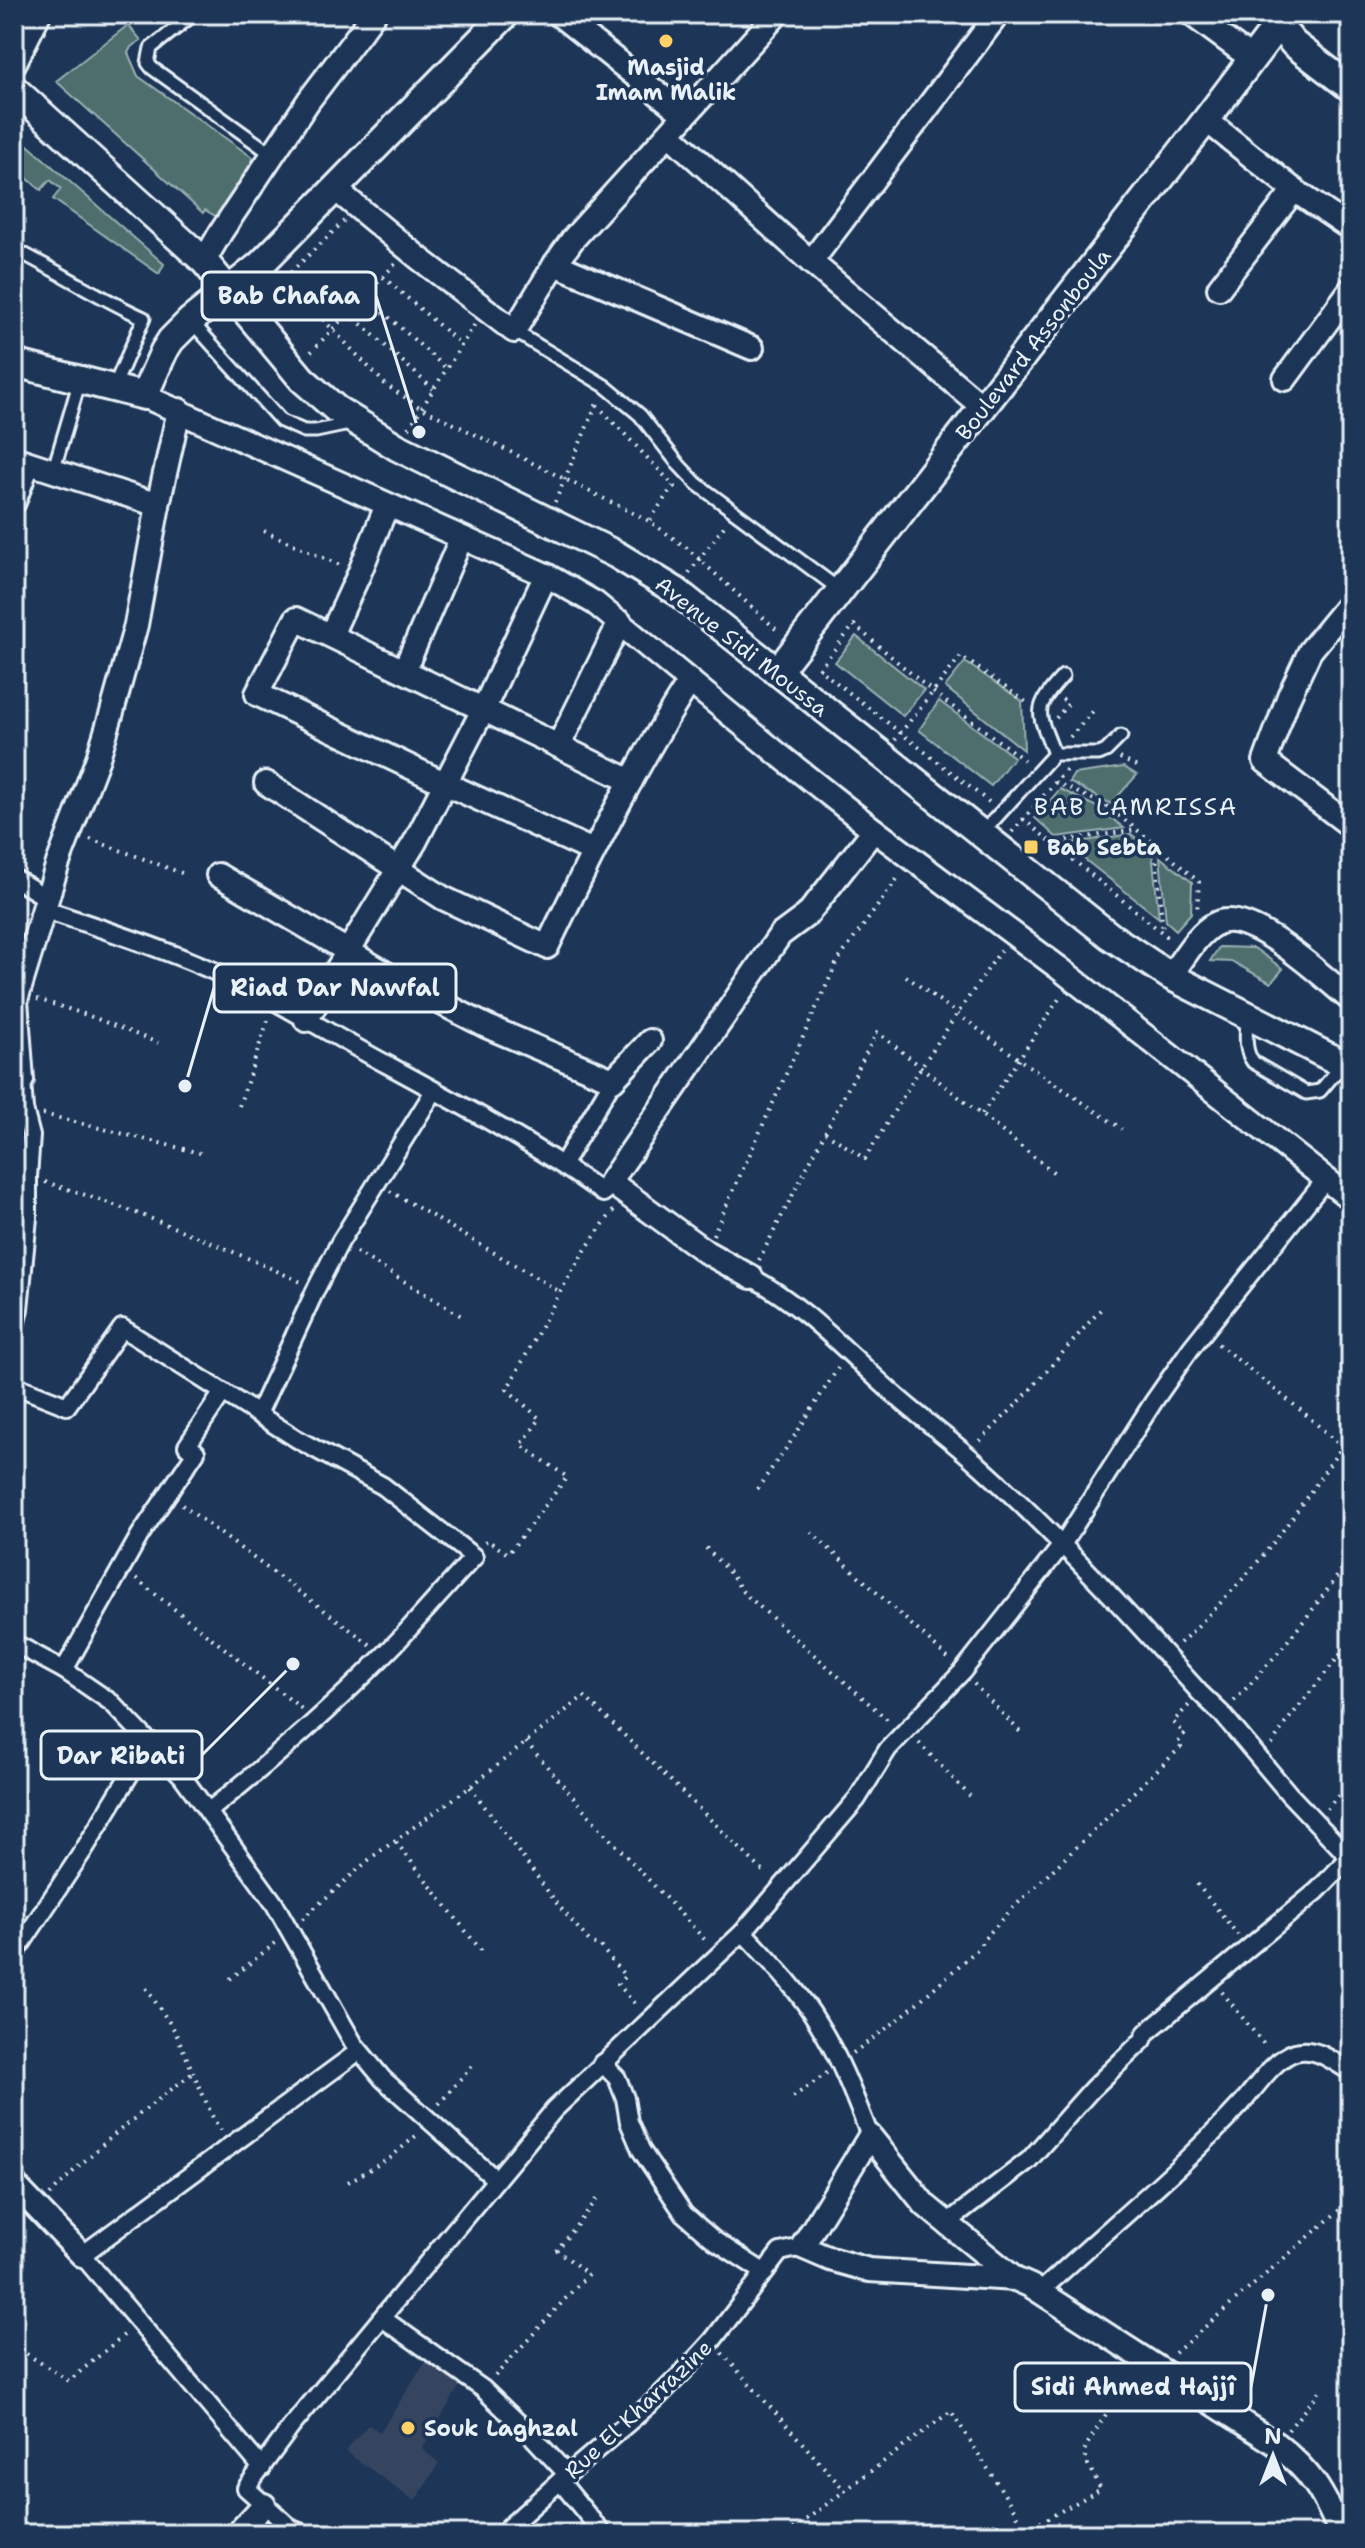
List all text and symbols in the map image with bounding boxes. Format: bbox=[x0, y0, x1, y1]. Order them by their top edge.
marker: Masjid Imam Malik bbox=[657, 32, 675, 50]
place label: Masjid Imam Malik bbox=[596, 53, 736, 107]
street label: Boulevard Assonboula bbox=[949, 242, 1118, 446]
callout: Bab Chafaa bbox=[202, 272, 376, 320]
text: Bab Chafaa bbox=[218, 280, 361, 312]
street label: Avenue Sidi Moussa bbox=[649, 570, 834, 723]
district label: BAB LAMRISSA bbox=[1034, 791, 1238, 823]
place label: Bab Sebta bbox=[1047, 833, 1162, 862]
marker: Bab Sebta bbox=[1022, 838, 1040, 856]
callout: Riad Dar Nawfal bbox=[214, 964, 456, 1012]
text: Riad Dar Nawfal bbox=[230, 972, 440, 1004]
callout: Dar Ribati bbox=[41, 1731, 202, 1779]
text: Dar Ribati bbox=[57, 1740, 185, 1772]
street label: Rue El Kharrazine bbox=[558, 2333, 718, 2485]
callout: Sidi Ahmed Hajjî bbox=[1015, 2363, 1251, 2411]
text: Sidi Ahmed Hajjî bbox=[1031, 2371, 1237, 2403]
place label: Souk Laghzal bbox=[424, 2414, 578, 2443]
north arrow bbox=[1233, 2416, 1313, 2496]
marker: Souk Laghzal bbox=[399, 2419, 417, 2437]
text: N bbox=[1264, 2422, 1282, 2451]

